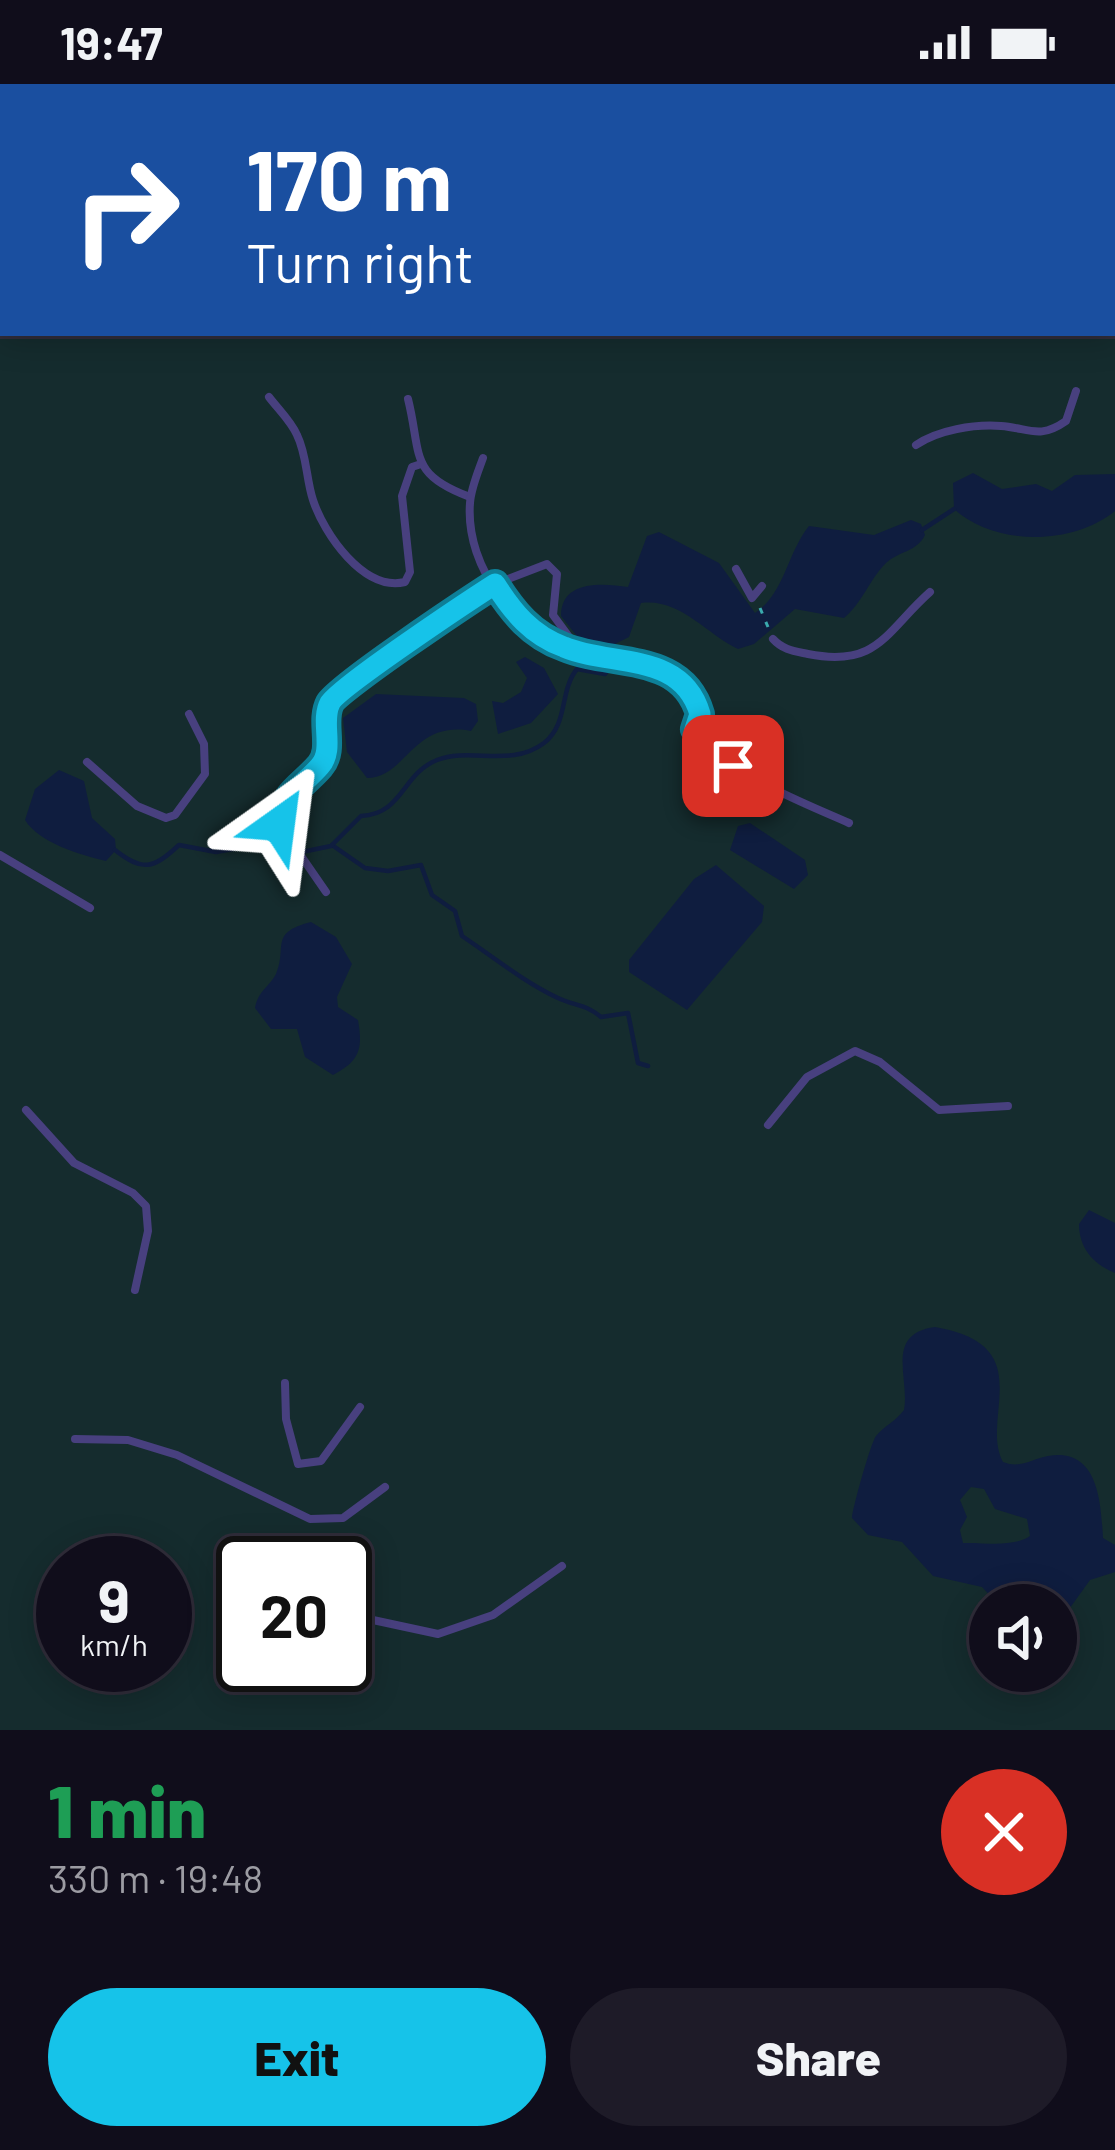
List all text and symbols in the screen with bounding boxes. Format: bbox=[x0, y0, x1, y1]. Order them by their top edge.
text: 19:47 bbox=[60, 15, 163, 69]
text: 170 m bbox=[246, 127, 452, 228]
icon: right bbox=[48, 132, 204, 288]
text: Turn right bbox=[246, 229, 474, 294]
pin bbox=[682, 715, 784, 817]
icon: arrive bbox=[700, 733, 766, 799]
position arrow bbox=[216, 761, 342, 887]
speed limit sign: 20 bbox=[216, 1536, 372, 1692]
text: 9 bbox=[98, 1563, 130, 1635]
map controls bbox=[969, 1584, 1077, 1692]
button: sound bbox=[969, 1584, 1077, 1692]
text: km/h bbox=[80, 1626, 148, 1662]
text: 1 min bbox=[48, 1766, 206, 1852]
button: close bbox=[941, 1769, 1067, 1895]
text: 330 m · 19:48 bbox=[48, 1854, 263, 1901]
button: Exit bbox=[48, 1988, 546, 2126]
button: Share bbox=[570, 1988, 1067, 2126]

